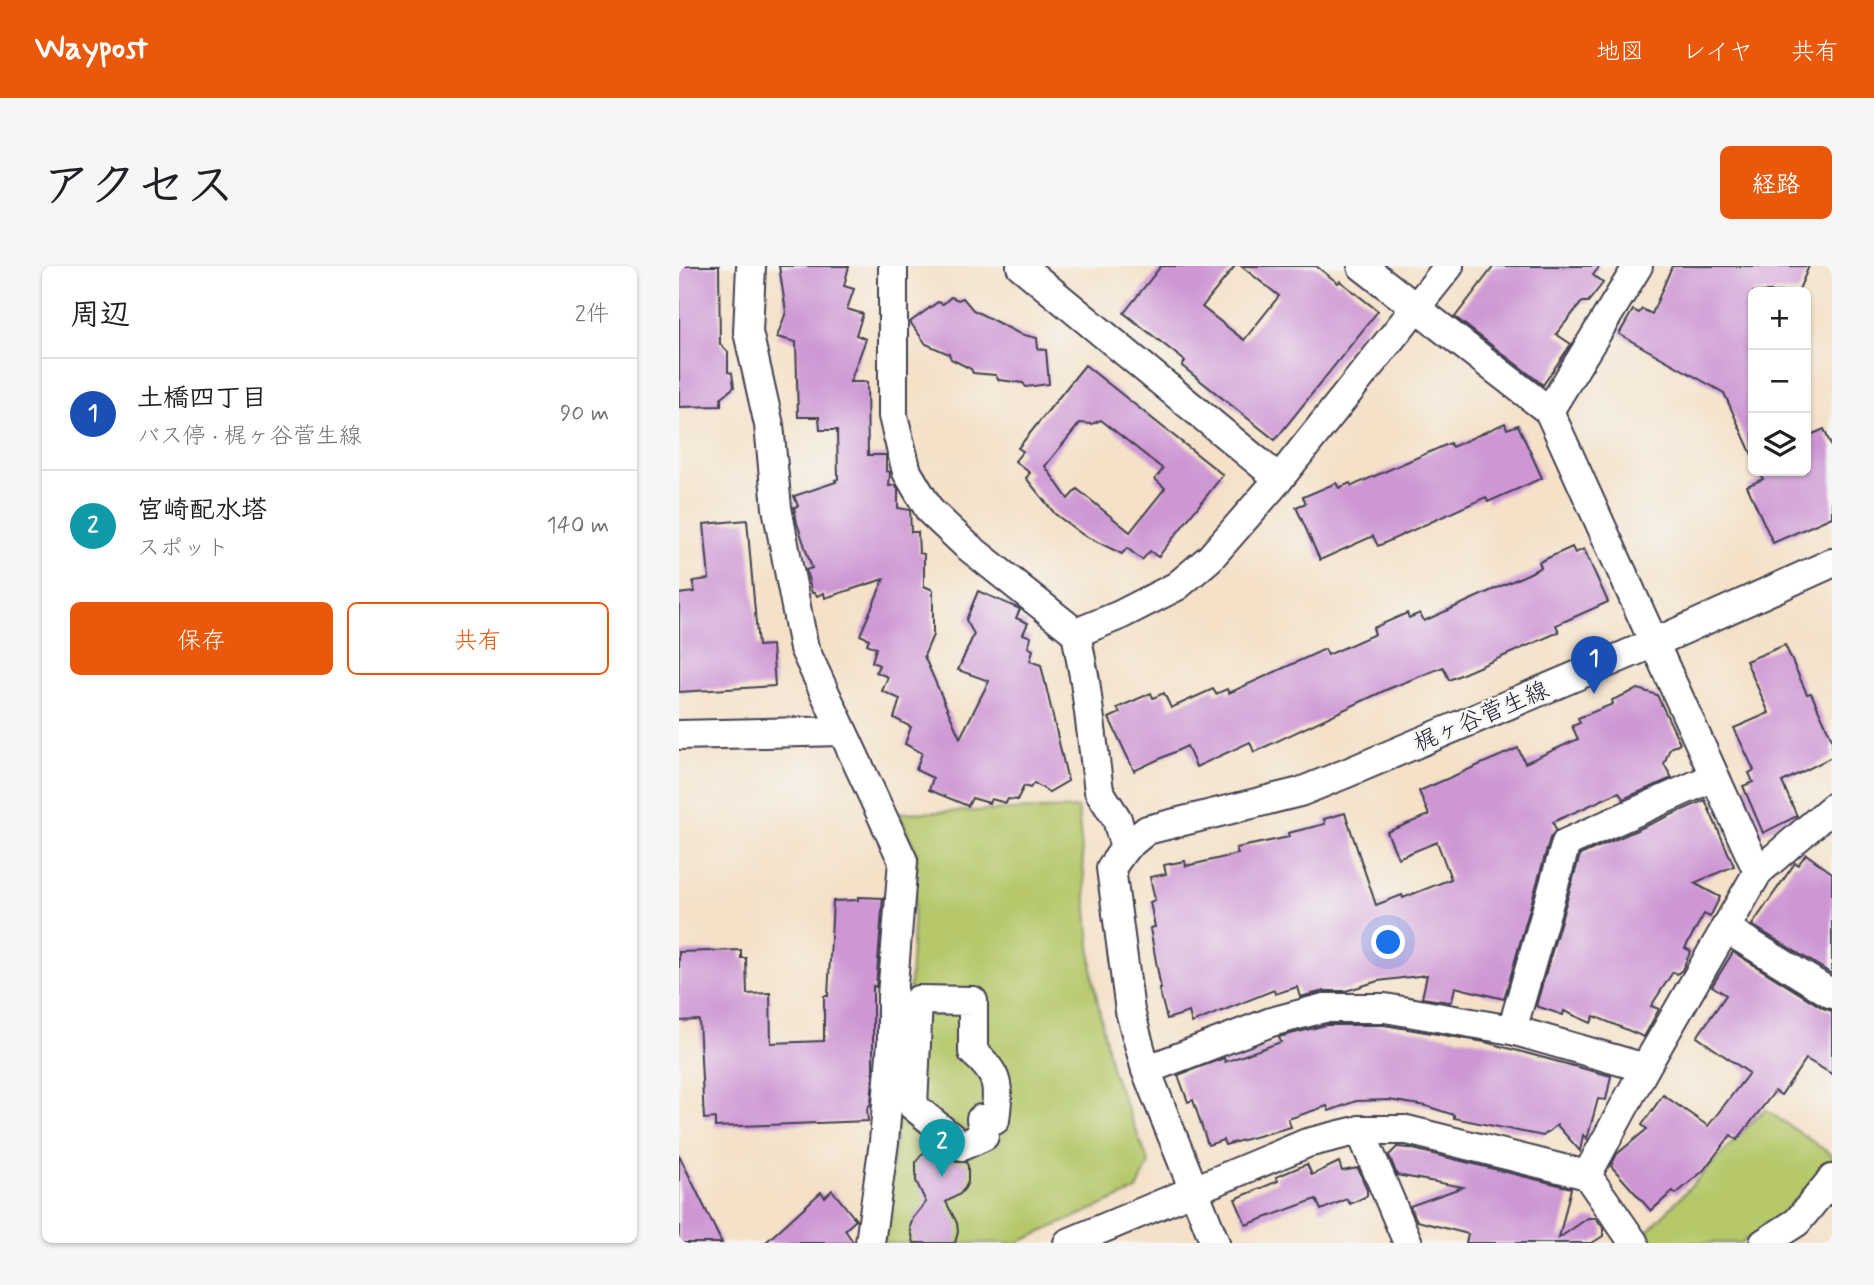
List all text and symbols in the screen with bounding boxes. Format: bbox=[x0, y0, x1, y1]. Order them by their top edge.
text: Waypost bbox=[35, 27, 148, 71]
text: 地図 bbox=[1596, 37, 1644, 68]
text: レイヤ bbox=[1682, 37, 1753, 68]
text: 共有 bbox=[1791, 37, 1839, 68]
button: 経路 bbox=[1720, 146, 1832, 219]
text: アクセス bbox=[42, 155, 235, 220]
map controls bbox=[1748, 287, 1811, 476]
button: + bbox=[1748, 287, 1811, 350]
text: 周辺 bbox=[70, 296, 130, 335]
text: 2件 bbox=[575, 300, 609, 330]
button: − bbox=[1748, 350, 1811, 413]
text: 土橋四丁目 bbox=[137, 382, 267, 416]
text: 1 bbox=[88, 399, 98, 429]
text: 90 m bbox=[560, 399, 609, 429]
button: layers bbox=[1748, 413, 1811, 476]
text: バス停 · 梶ヶ谷菅生線 bbox=[137, 422, 362, 452]
text: 宮崎配水塔 bbox=[137, 494, 267, 528]
text: 2 bbox=[87, 511, 99, 541]
text: 140 m bbox=[546, 511, 609, 541]
text: スポット bbox=[137, 534, 229, 564]
button: 保存 bbox=[70, 602, 333, 675]
button: 共有 bbox=[347, 602, 609, 675]
pin: 1 bbox=[1571, 636, 1617, 694]
street label: 梶ヶ谷菅生線 bbox=[1409, 675, 1554, 760]
your location bbox=[1371, 925, 1405, 959]
pin: 2 bbox=[919, 1119, 965, 1177]

